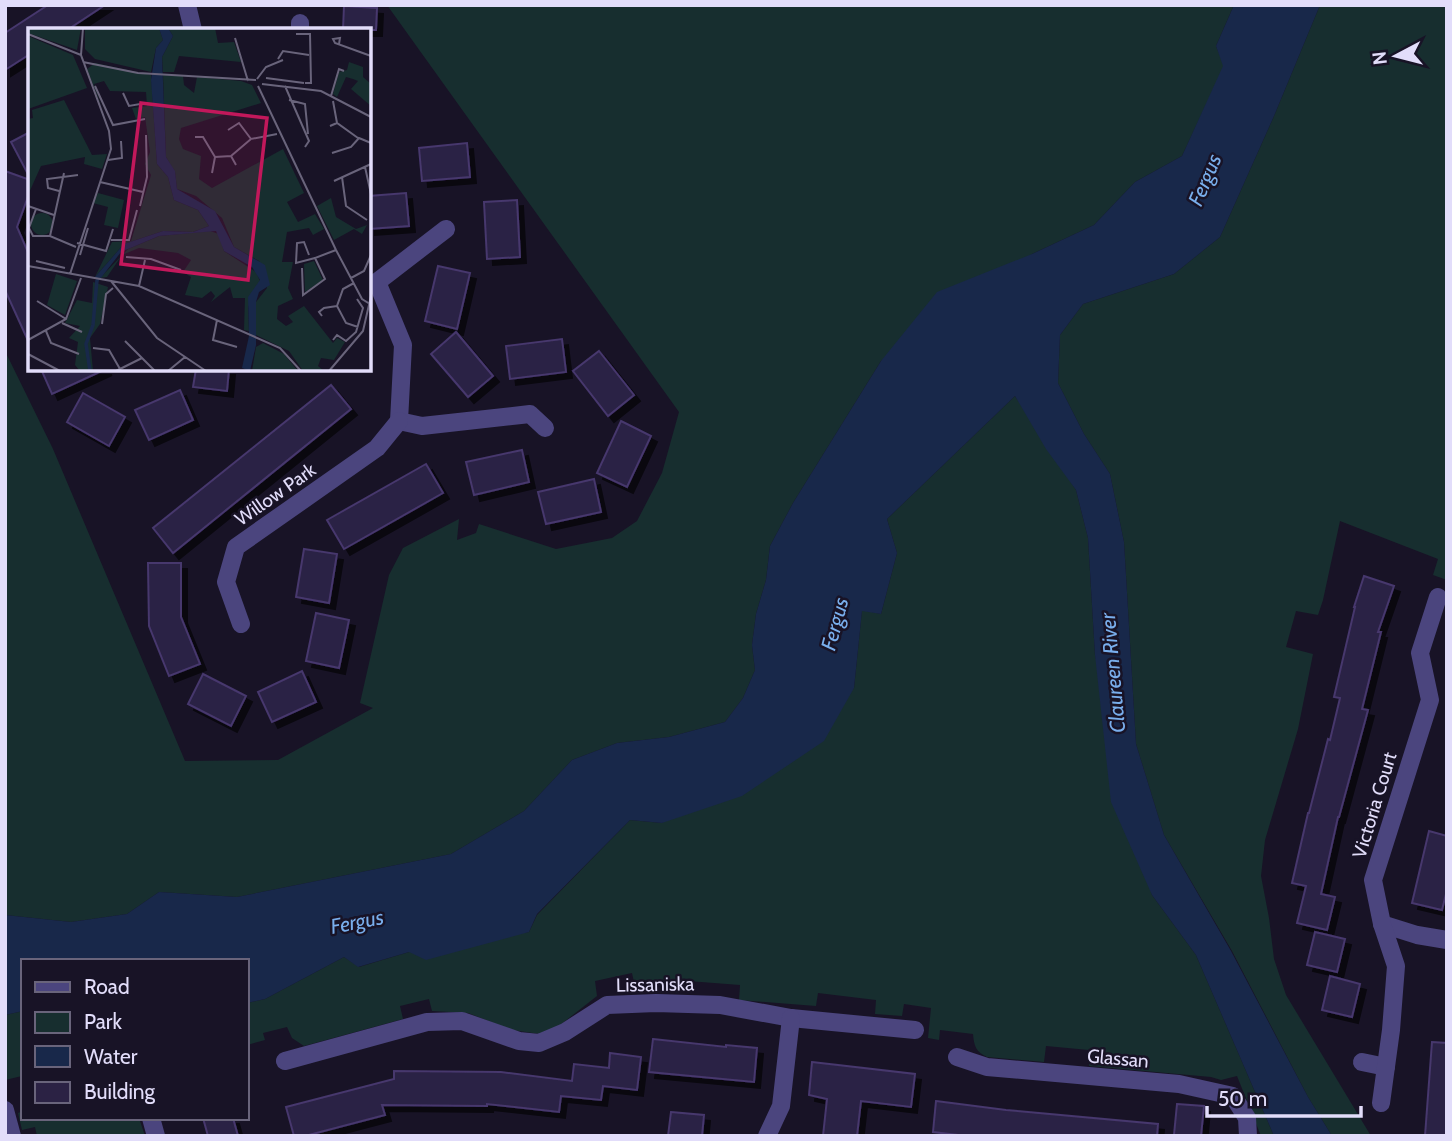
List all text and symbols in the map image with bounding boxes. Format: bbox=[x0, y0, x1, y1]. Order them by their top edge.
north arrow bbox=[1361, 21, 1431, 91]
inset map bbox=[28, 28, 371, 371]
text: N bbox=[1367, 50, 1392, 66]
water label: Fergus bbox=[1183, 150, 1227, 209]
street label: Willow Park bbox=[230, 458, 321, 531]
water label: Fergus bbox=[815, 595, 854, 653]
water label: Claureen River bbox=[1095, 610, 1130, 734]
street label: Victoria Court bbox=[1347, 749, 1402, 861]
water label: Fergus bbox=[328, 904, 386, 939]
legend bbox=[21, 959, 248, 1120]
street label: Lissaniska bbox=[616, 972, 694, 997]
text: Road bbox=[84, 974, 130, 999]
text: Park bbox=[84, 1009, 122, 1034]
text: Water bbox=[84, 1044, 138, 1069]
street label: Glassan bbox=[1086, 1044, 1150, 1073]
scale bar bbox=[1207, 1074, 1361, 1118]
text: Building bbox=[84, 1079, 156, 1104]
text: 50 m bbox=[1218, 1086, 1267, 1111]

